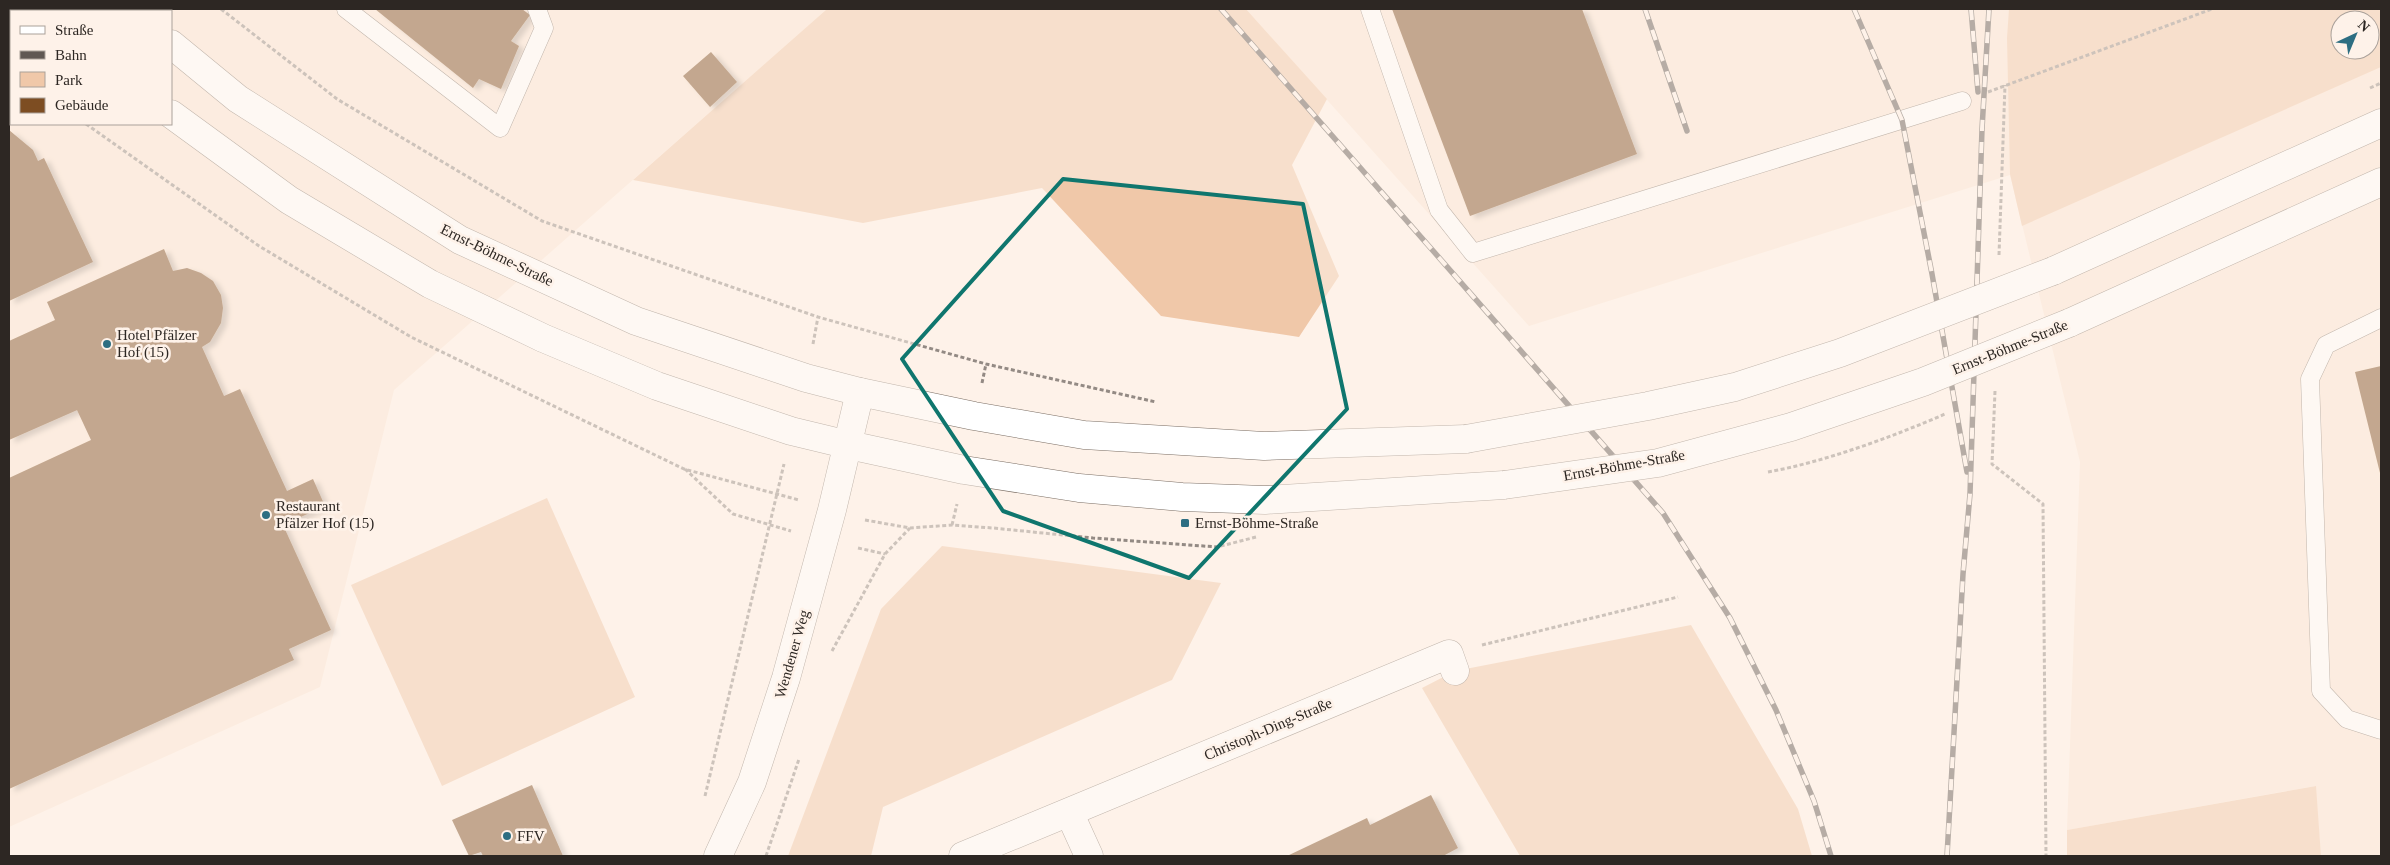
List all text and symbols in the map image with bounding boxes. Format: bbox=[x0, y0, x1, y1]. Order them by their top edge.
legend bbox=[10, 10, 172, 125]
north arrow bbox=[2330, 10, 2380, 60]
text: N bbox=[2355, 17, 2373, 35]
text: Straße bbox=[55, 22, 94, 38]
text: Bahn bbox=[55, 47, 87, 63]
text: Park bbox=[55, 72, 83, 88]
text: Gebäude bbox=[55, 97, 109, 113]
street label: Ernst-Böhme-Straße bbox=[438, 221, 556, 289]
street label: Ernst-Böhme-Straße bbox=[1950, 316, 2070, 378]
place label: Hotel Pfälzer Hof (15) bbox=[117, 327, 197, 361]
marker: Hotel Pfälzer Hof (15) bbox=[101, 338, 113, 350]
street label: Ernst-Böhme-Straße bbox=[1562, 446, 1686, 484]
place label: Restaurant Pfälzer Hof (15) bbox=[276, 498, 374, 532]
marker: Restaurant Pfälzer Hof (15) bbox=[260, 509, 272, 521]
place label: Ernst-Böhme-Straße bbox=[1195, 515, 1319, 531]
marker: Ernst-Böhme-Straße bbox=[1179, 517, 1191, 529]
street label: Wendener Weg bbox=[772, 608, 812, 700]
street label: Christoph-Ding-Straße bbox=[1202, 695, 1335, 763]
place label: FFV bbox=[517, 828, 545, 844]
marker: FFV bbox=[501, 830, 513, 842]

